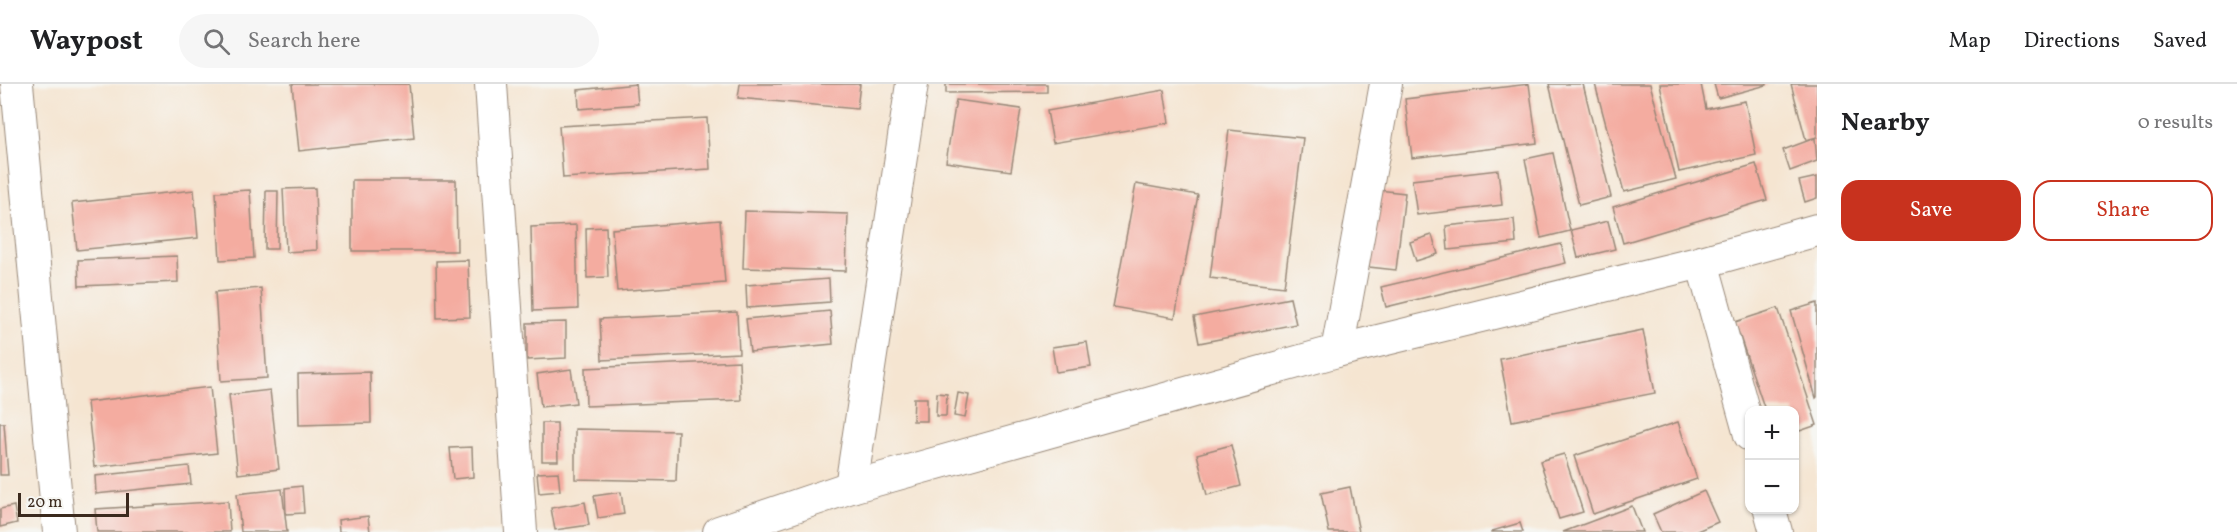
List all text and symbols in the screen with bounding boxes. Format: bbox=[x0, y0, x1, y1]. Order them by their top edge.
search box bbox=[179, 14, 599, 68]
text: Waypost bbox=[30, 22, 143, 61]
icon: search bbox=[200, 25, 233, 58]
text: Search here bbox=[248, 26, 360, 57]
text: Map bbox=[1949, 27, 1991, 56]
text: Directions bbox=[2024, 27, 2120, 56]
text: Saved bbox=[2153, 27, 2207, 56]
text: Nearby bbox=[1841, 105, 1930, 141]
text: 0 results bbox=[2138, 109, 2213, 137]
button: Save bbox=[1841, 180, 2021, 241]
button: Share bbox=[2033, 180, 2213, 241]
map controls bbox=[1745, 406, 1799, 514]
button: + bbox=[1745, 406, 1799, 460]
button: − bbox=[1745, 460, 1799, 514]
scale bar bbox=[18, 490, 129, 518]
text: 20 m bbox=[27, 492, 62, 514]

